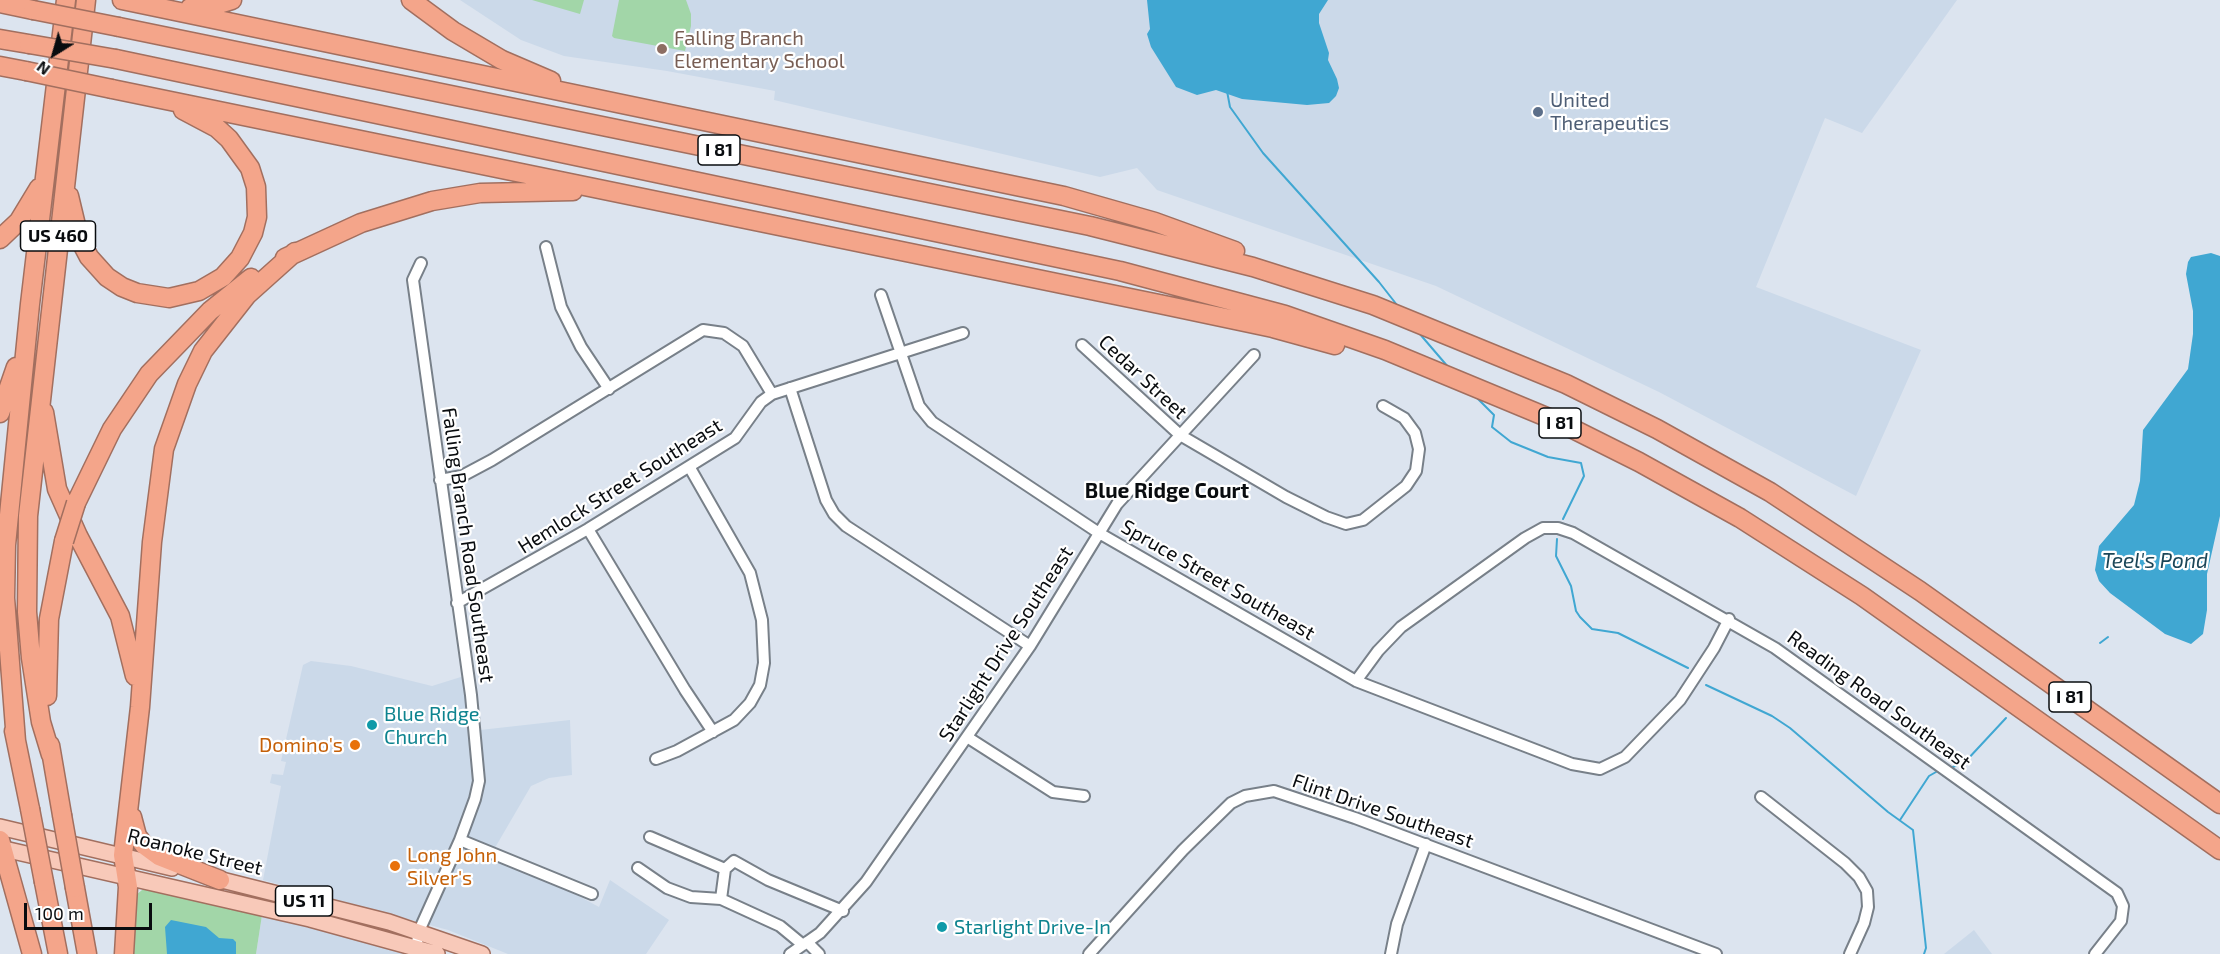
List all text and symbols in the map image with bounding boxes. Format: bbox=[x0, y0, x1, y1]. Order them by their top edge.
north arrow bbox=[24, 24, 84, 84]
place label: Falling Branch Elementary School bbox=[674, 26, 845, 73]
marker: Falling Branch Elementary School bbox=[655, 42, 669, 56]
text: N bbox=[33, 58, 53, 80]
place label: United Therapeutics bbox=[1550, 88, 1669, 135]
marker: United Therapeutics bbox=[1531, 105, 1545, 119]
road number: I 81 bbox=[698, 135, 740, 165]
road number: US 460 bbox=[20, 221, 96, 251]
street label: Cedar Street bbox=[1094, 330, 1192, 424]
street label: Falling Branch Road Southeast bbox=[437, 406, 499, 684]
road number: I 81 bbox=[1539, 408, 1581, 438]
street label: Hemlock Street Southeast bbox=[514, 413, 726, 559]
district label: Blue Ridge Court bbox=[1085, 478, 1249, 504]
street label: Spruce Street Southeast bbox=[1117, 515, 1319, 645]
street label: Starlight Drive Southeast bbox=[934, 542, 1078, 746]
water label: Teel's Pond bbox=[2102, 548, 2208, 574]
street label: Reading Road Southeast bbox=[1783, 625, 1975, 775]
road number: I 81 bbox=[2049, 682, 2091, 712]
place label: Blue Ridge Church bbox=[384, 702, 480, 749]
marker: Blue Ridge Church bbox=[365, 718, 379, 732]
place label: Domino's bbox=[259, 733, 343, 757]
marker: Domino's bbox=[348, 738, 362, 752]
street label: Flint Drive Southeast bbox=[1289, 769, 1477, 853]
street label: Roanoke Street bbox=[125, 824, 265, 880]
place label: Long John Silver's bbox=[407, 843, 497, 890]
marker: Long John Silver's bbox=[388, 859, 402, 873]
road number: US 11 bbox=[276, 886, 332, 916]
scale bar bbox=[27, 891, 154, 929]
text: 100 m bbox=[35, 902, 84, 924]
place label: Starlight Drive-In bbox=[954, 915, 1111, 939]
marker: Starlight Drive-In bbox=[935, 920, 949, 934]

